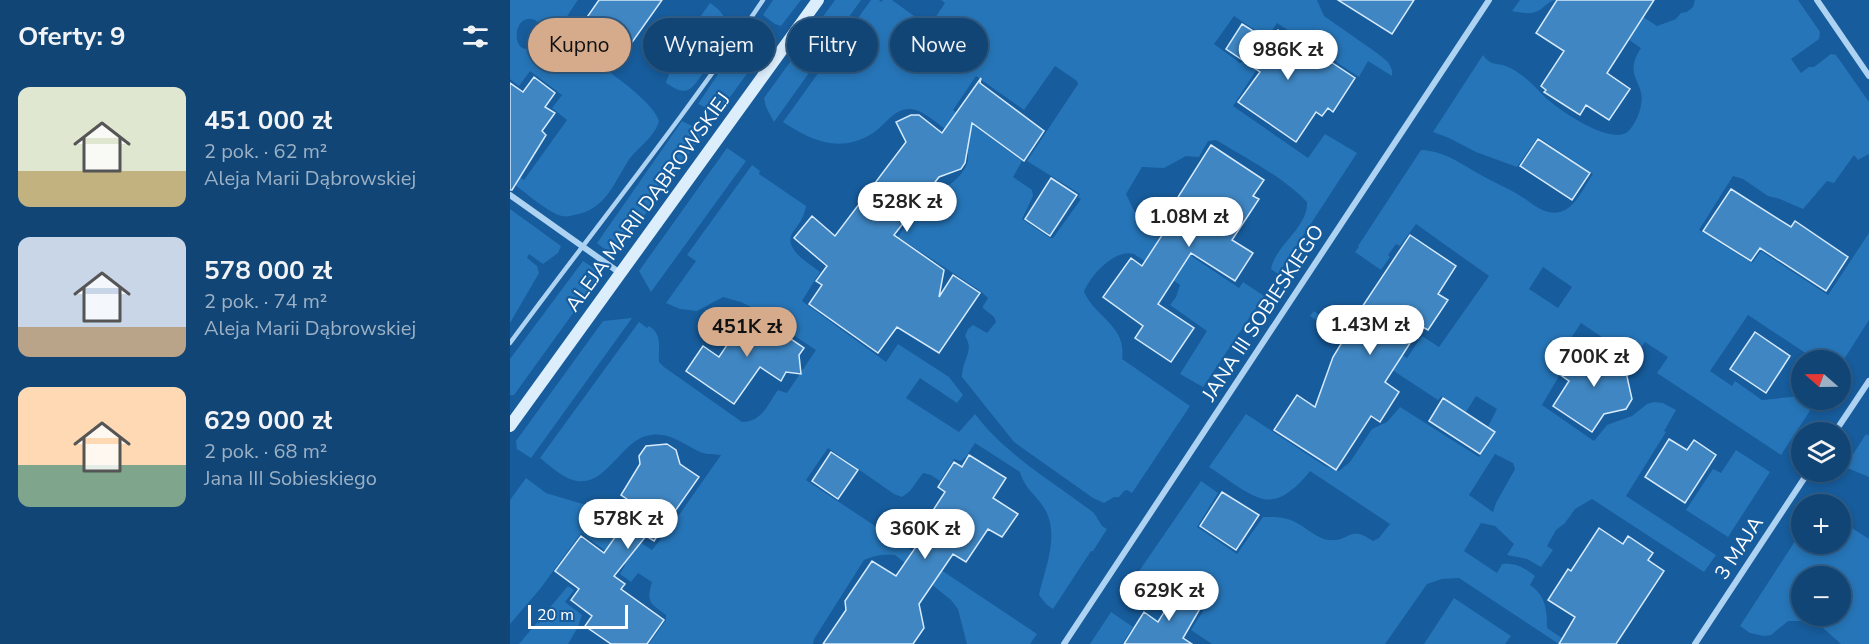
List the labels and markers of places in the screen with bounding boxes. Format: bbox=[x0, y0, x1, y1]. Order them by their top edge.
pin: 986K zł bbox=[1233, 30, 1343, 81]
pin: 528K zł bbox=[852, 182, 962, 233]
pin: 1.08M zł bbox=[1127, 197, 1251, 248]
pin: 1.43M zł bbox=[1308, 305, 1432, 356]
pin: 451K zł bbox=[692, 307, 802, 358]
pin: 700K zł bbox=[1539, 337, 1649, 388]
pin: 578K zł bbox=[573, 499, 683, 550]
pin: 360K zł bbox=[870, 509, 980, 560]
pin: 629K zł bbox=[1114, 571, 1224, 622]

